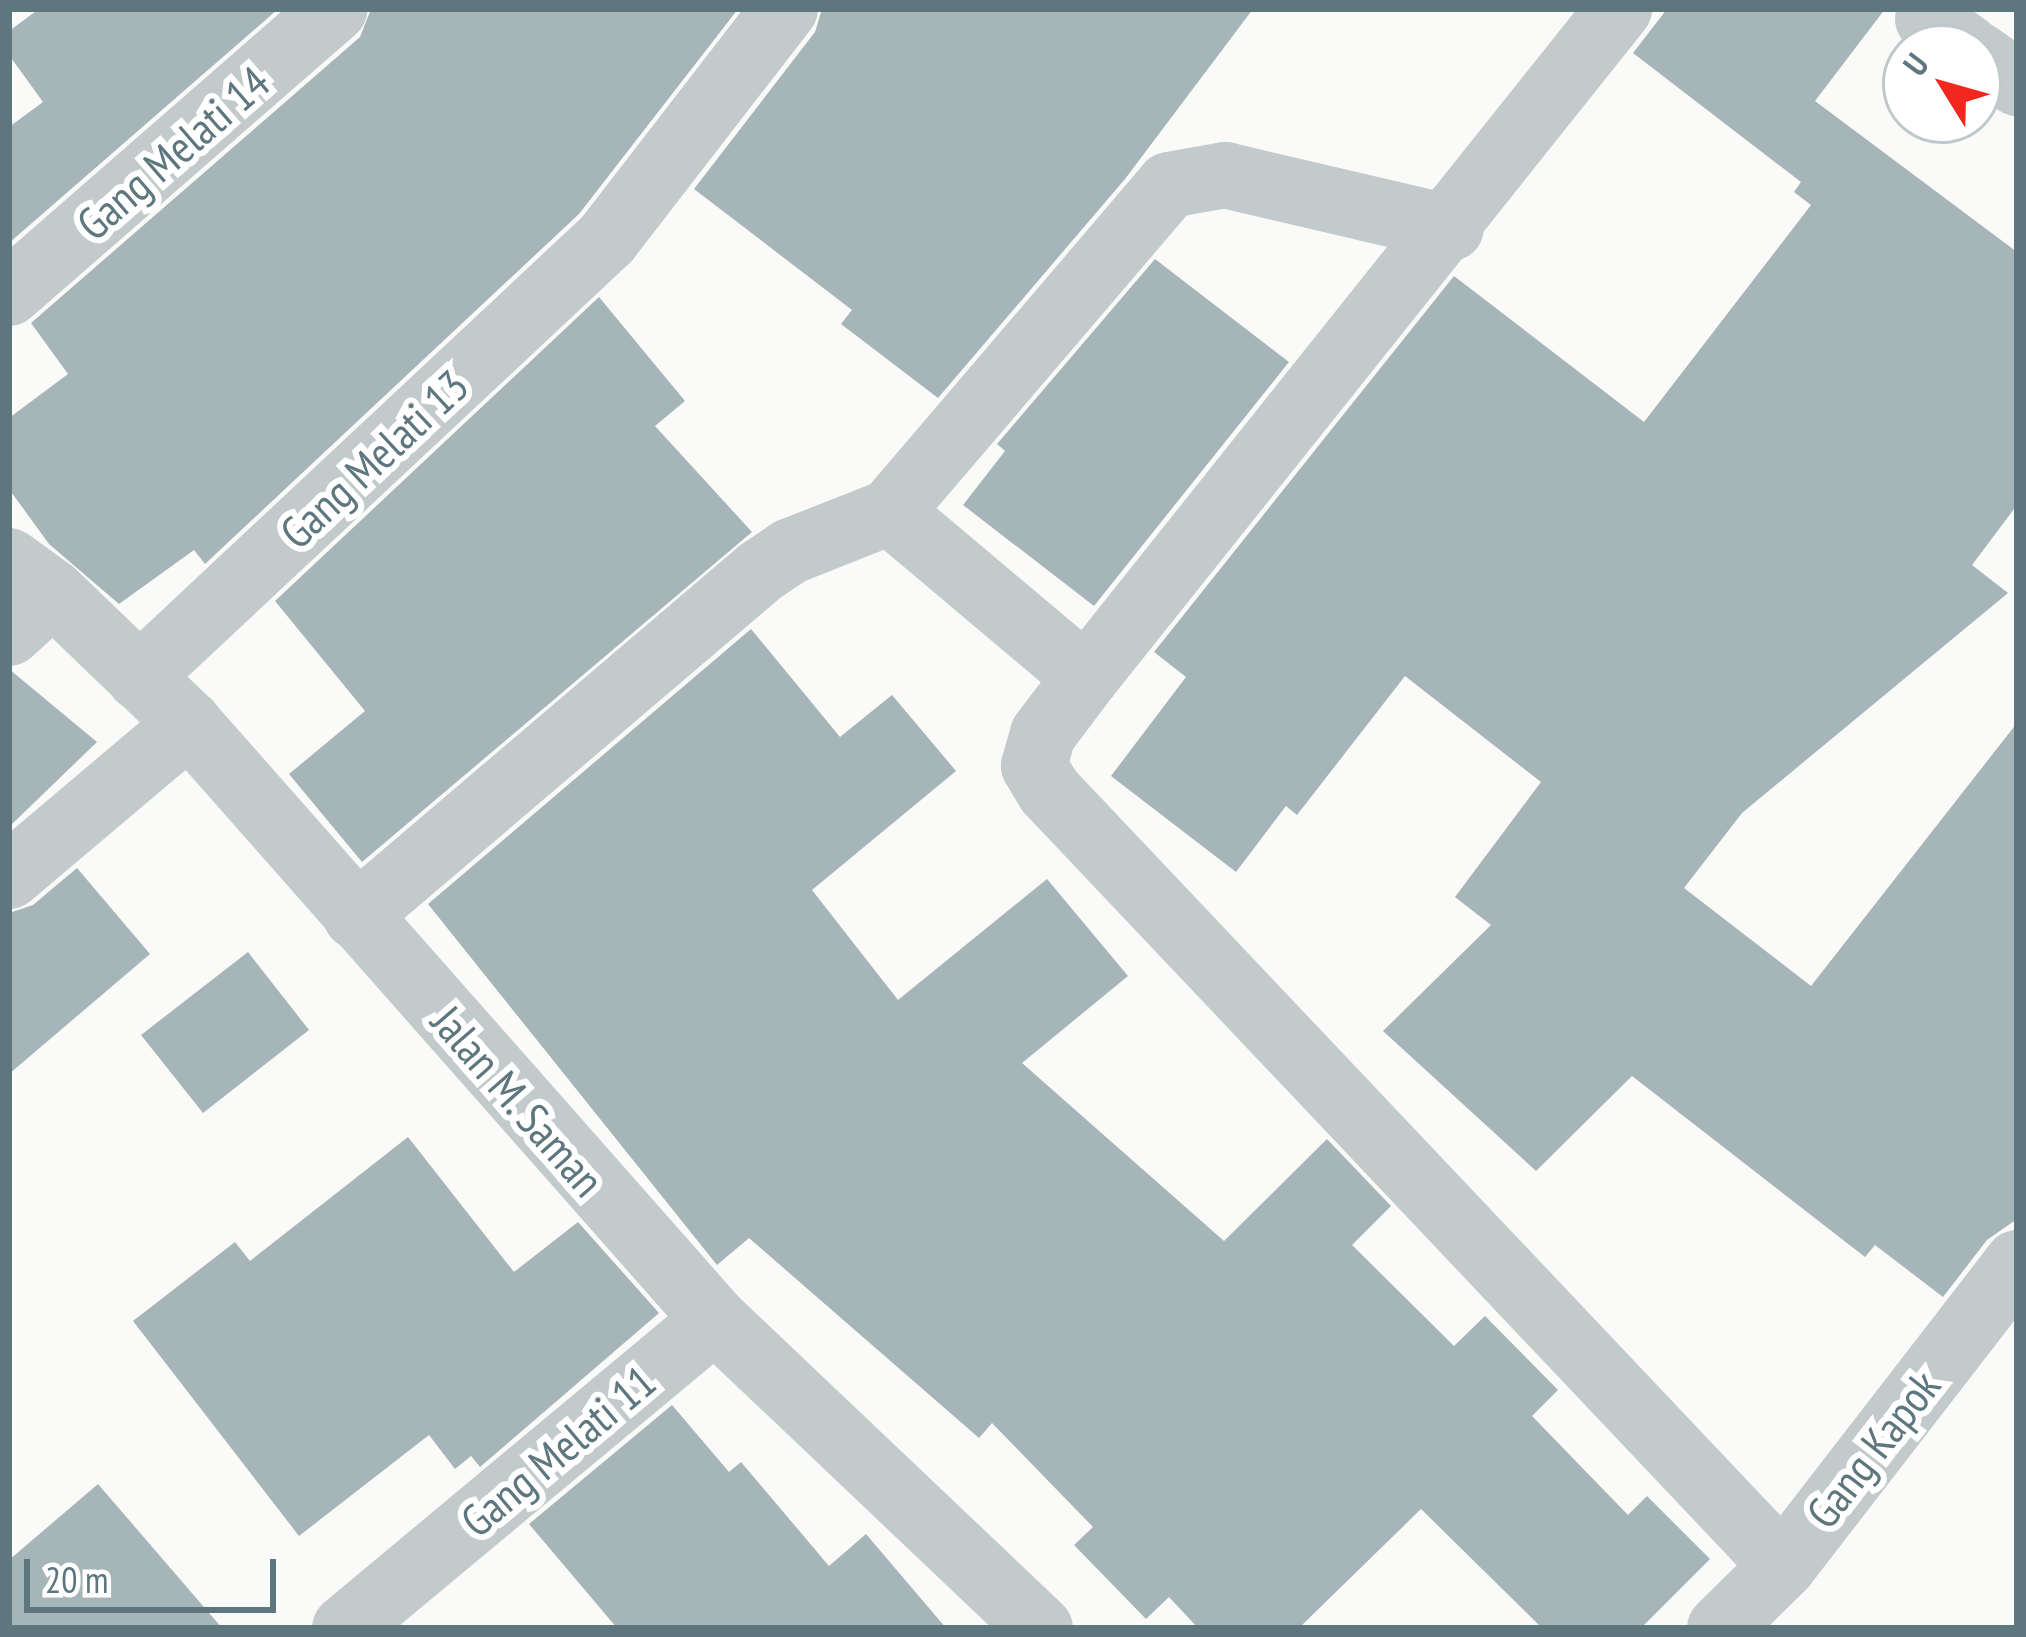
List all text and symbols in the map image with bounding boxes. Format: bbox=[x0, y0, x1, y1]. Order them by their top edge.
north arrow bbox=[1882, 24, 2002, 144]
text: U bbox=[1893, 44, 1938, 84]
street label: Gang Melati 14 bbox=[66, 55, 280, 251]
street label: Gang Melati 13 bbox=[269, 359, 479, 559]
street label: Jalan M. Saman bbox=[420, 994, 616, 1208]
street label: Gang Melati 11 bbox=[450, 1354, 666, 1548]
street label: Gang Kapok bbox=[1795, 1360, 1951, 1538]
scale bar bbox=[30, 1535, 282, 1609]
text: 20 m bbox=[45, 1556, 108, 1603]

